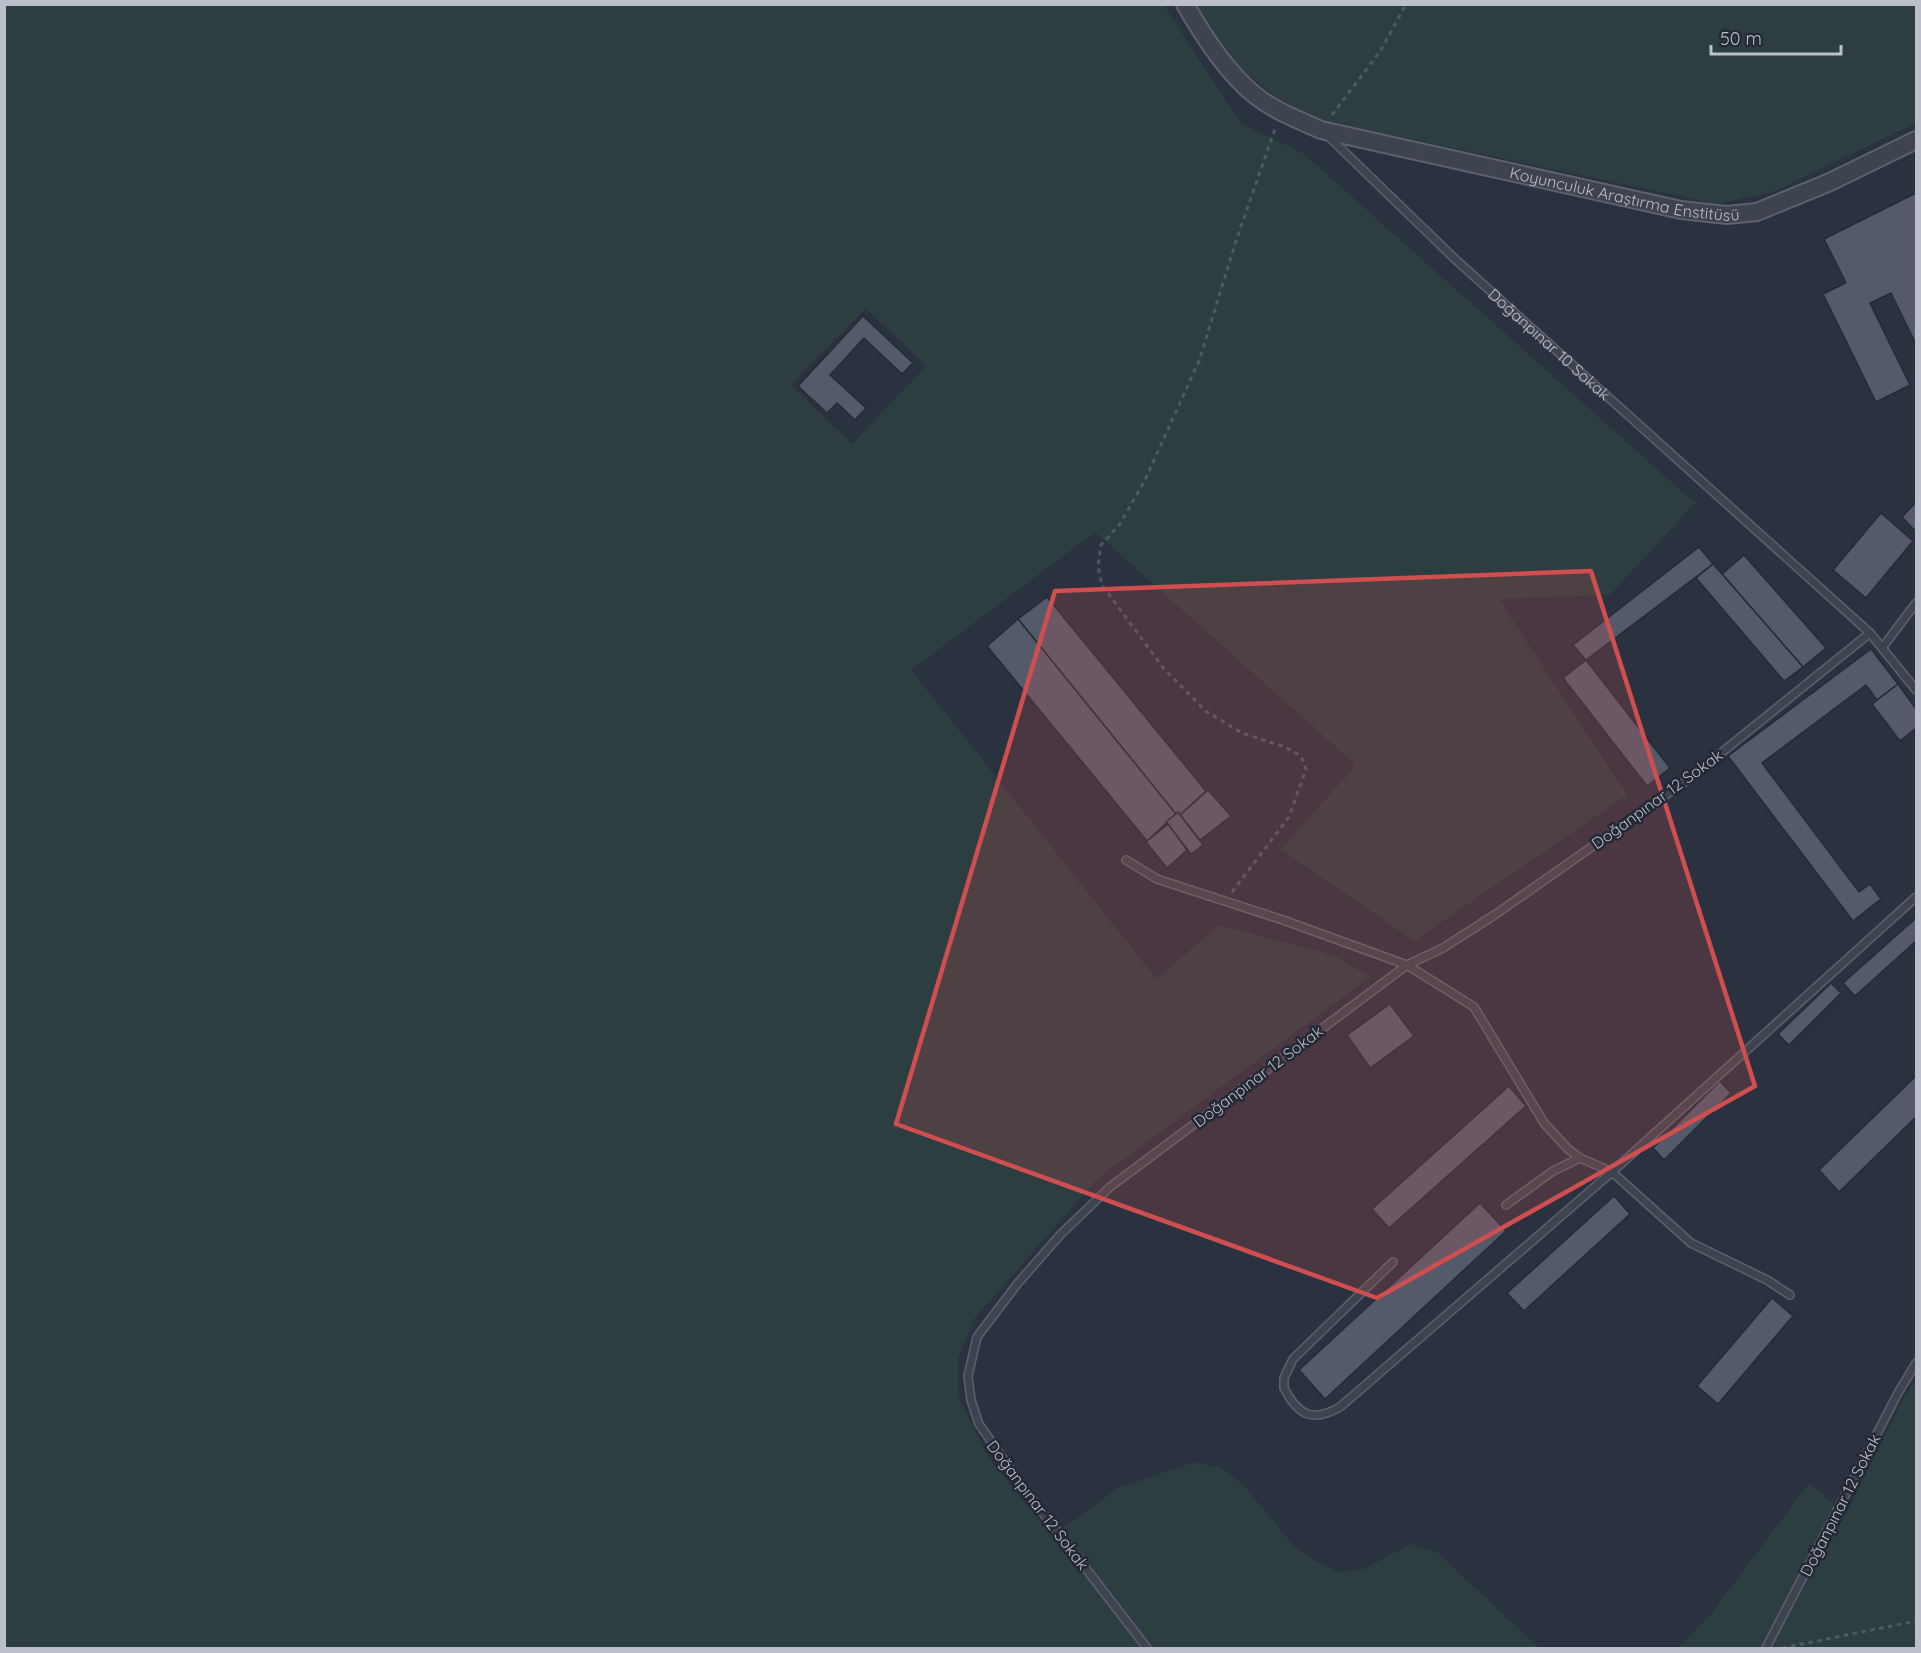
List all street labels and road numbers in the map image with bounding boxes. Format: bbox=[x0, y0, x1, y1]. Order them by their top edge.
street label: Koyunculuk Araştırma Enstitüsü bbox=[1508, 162, 1740, 225]
street label: Doğanpınar 10 Sokak bbox=[1484, 284, 1615, 405]
street label: Doğanpınar 12 Sokak bbox=[1587, 745, 1727, 853]
street label: Doğanpınar 12 Sokak bbox=[1189, 1021, 1327, 1131]
street label: Doğanpınar 12 Sokak bbox=[1795, 1430, 1885, 1580]
street label: Doğanpınar 12 Sokak bbox=[983, 1436, 1093, 1574]

